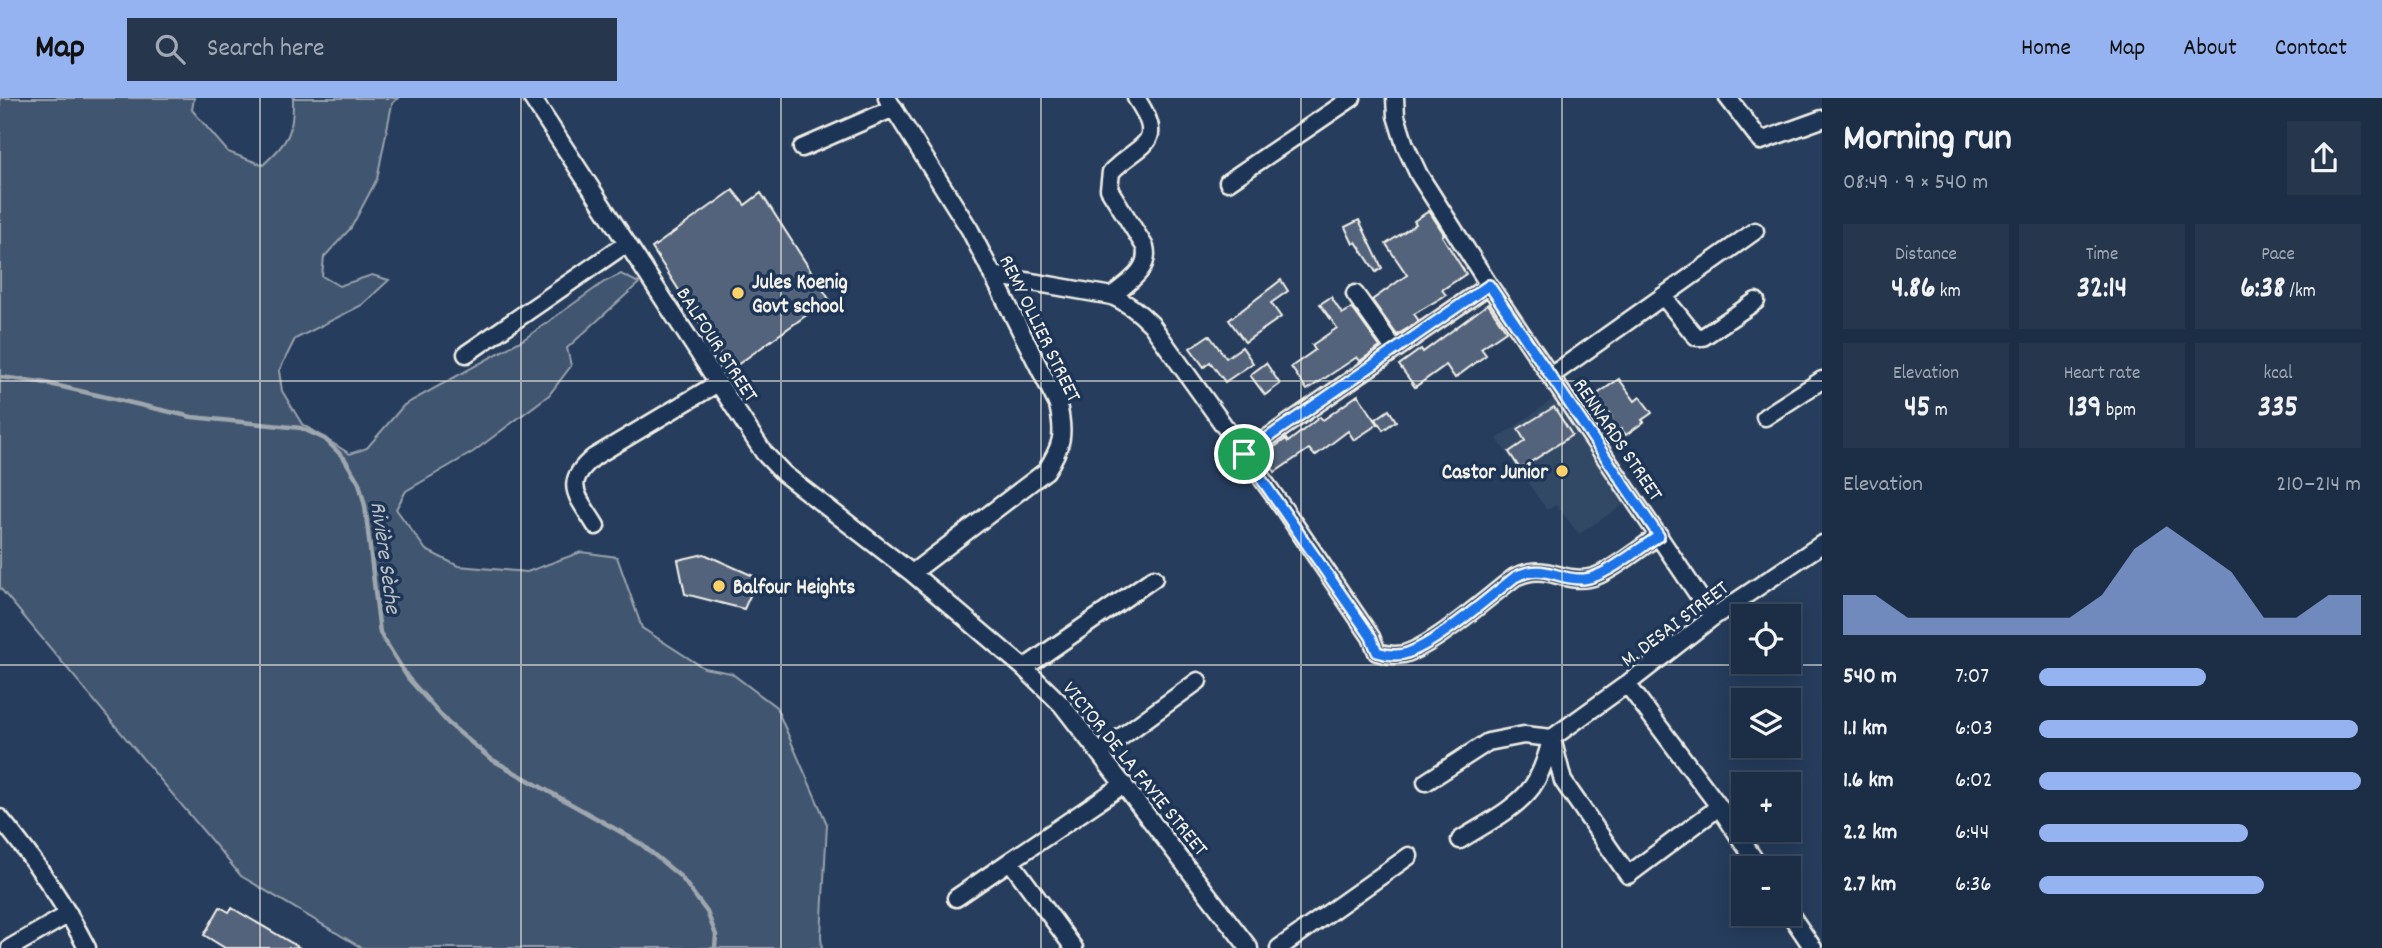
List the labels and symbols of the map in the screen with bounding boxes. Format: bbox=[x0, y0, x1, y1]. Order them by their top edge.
street label: REMY OLLIER STREET bbox=[990, 251, 1087, 408]
place label: Jules Koenig Govt school bbox=[752, 269, 848, 323]
street label: BALFOUR STREET bbox=[667, 282, 764, 410]
marker: Jules Koenig Govt school bbox=[730, 285, 746, 301]
street label: RENNARDS STREET bbox=[1564, 373, 1669, 509]
pin bbox=[1214, 424, 1274, 484]
place label: Castor Junior bbox=[1442, 459, 1549, 489]
marker: Castor Junior bbox=[1554, 463, 1570, 479]
water label: Rivière Sèche bbox=[359, 499, 408, 618]
place label: Balfour Heights bbox=[733, 574, 856, 604]
street label: M. DESAI STREET bbox=[1616, 574, 1737, 676]
marker: Balfour Heights bbox=[711, 578, 727, 594]
street label: VICTOR DE LA FAYIE STREET bbox=[1054, 676, 1214, 864]

